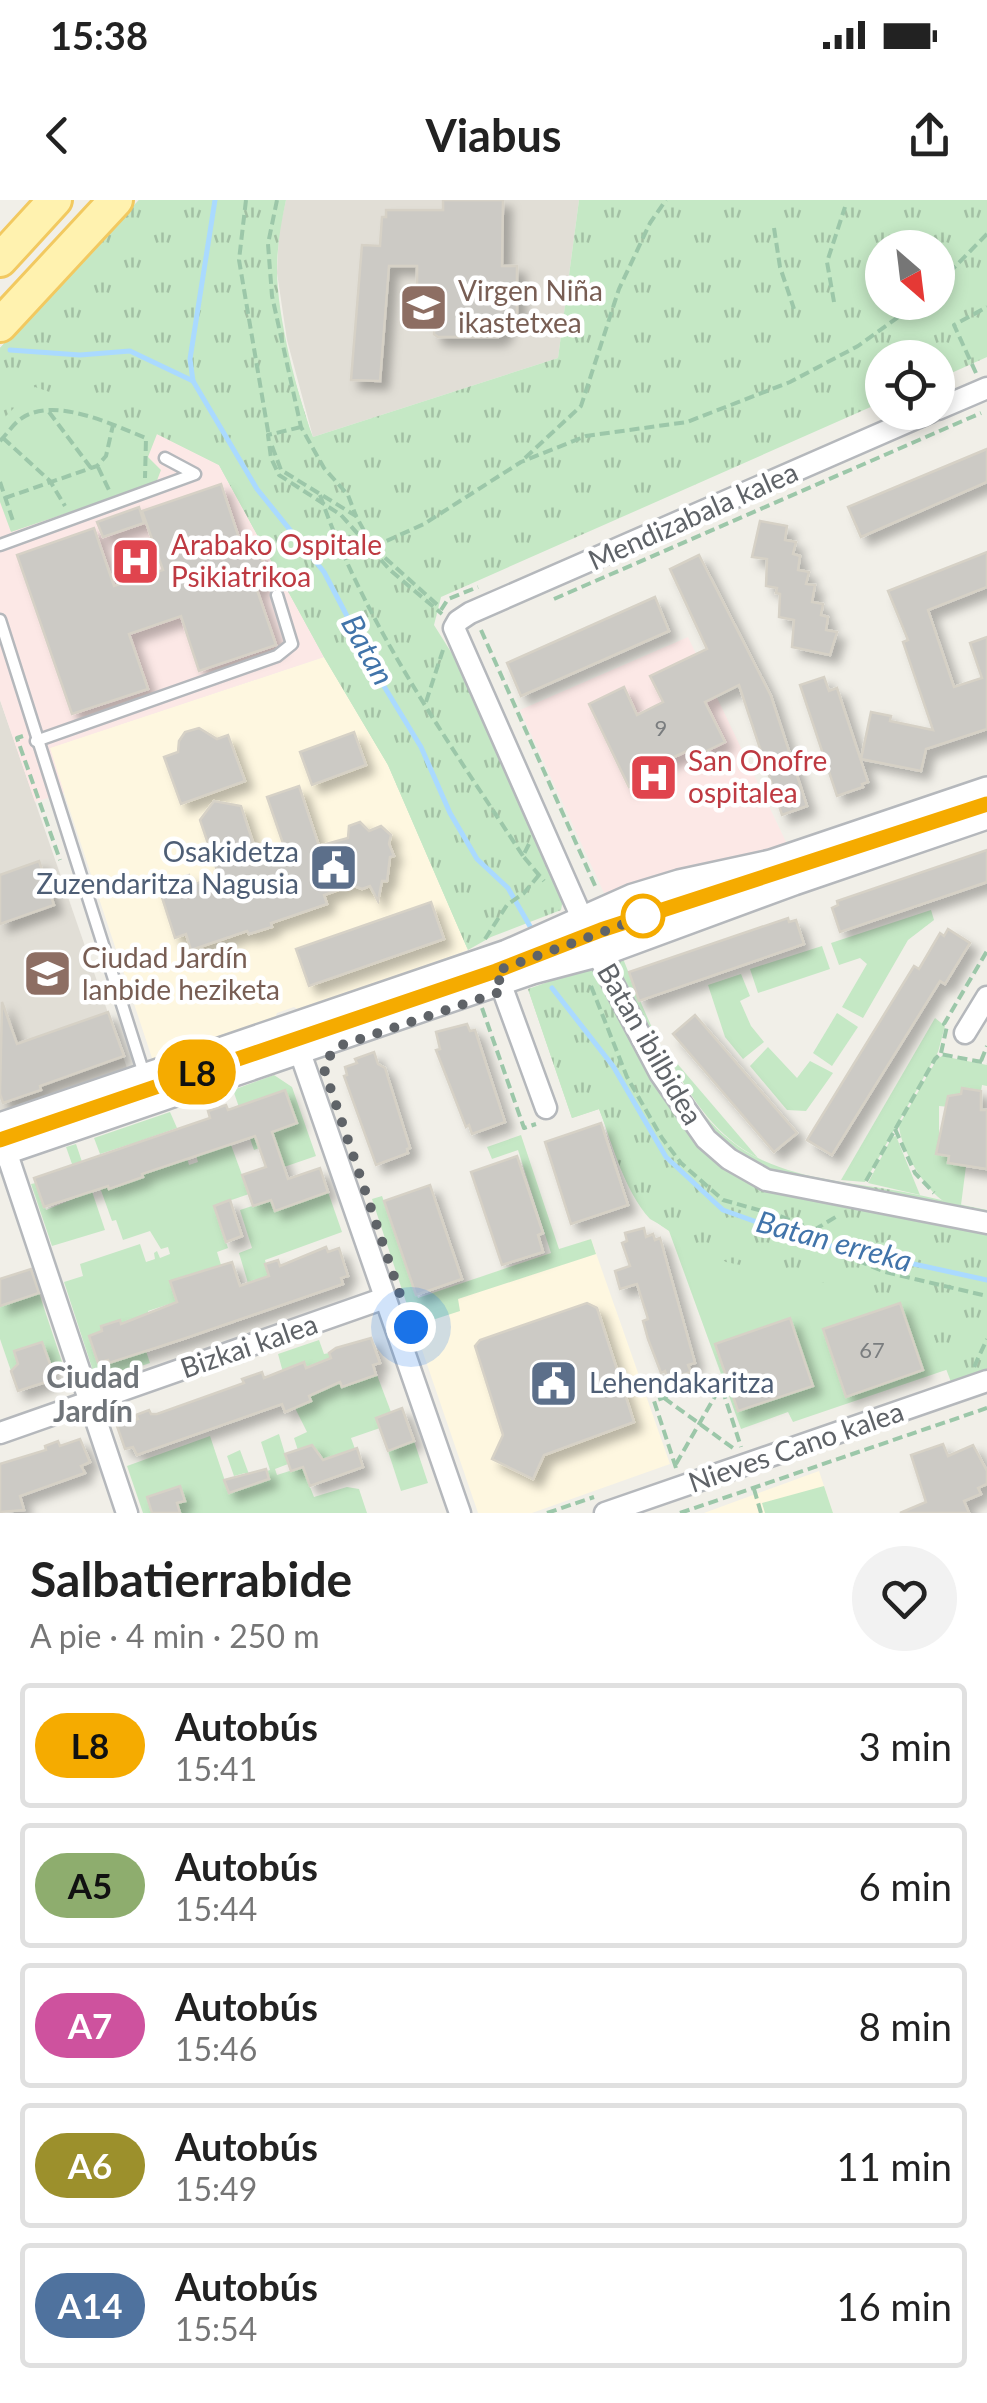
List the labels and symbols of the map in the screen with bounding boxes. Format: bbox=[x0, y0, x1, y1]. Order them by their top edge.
north arrow bbox=[865, 230, 955, 320]
place label: Virgen Niña ikastetxea bbox=[458, 273, 603, 339]
school or university icon: Virgen Niña ikastetxea bbox=[397, 281, 449, 333]
street label: Mendizabala kalea bbox=[583, 454, 803, 577]
place label: Arabako Ospitale Psikiatrikoa bbox=[171, 527, 382, 593]
hospital icon: Arabako Ospitale Psikiatrikoa bbox=[110, 535, 162, 587]
water label: Batan bbox=[335, 608, 403, 690]
house number: 9 bbox=[655, 714, 667, 741]
place label: San Onofre ospitalea bbox=[688, 743, 827, 809]
hospital icon: San Onofre ospitalea bbox=[627, 751, 679, 803]
place label: Osakidetza Zuzendaritza Nagusia bbox=[36, 834, 299, 900]
public building icon: Osakidetza Zuzendaritza Nagusia bbox=[308, 842, 360, 894]
unlabelled marker bbox=[622, 895, 664, 937]
place label: Ciudad Jardín lanbide heziketa bbox=[82, 940, 280, 1006]
school or university icon: Ciudad Jardín lanbide heziketa bbox=[21, 948, 73, 1000]
street label: Batan ibilbidea bbox=[591, 957, 711, 1130]
line badge: L8 bbox=[152, 1040, 242, 1104]
water label: Batan erreka bbox=[753, 1202, 916, 1278]
your location bbox=[386, 1302, 436, 1352]
street label: Bizkai kalea bbox=[176, 1306, 322, 1384]
house number: 67 bbox=[859, 1336, 885, 1363]
public building icon: Lehendakaritza bbox=[528, 1357, 580, 1409]
district label: Ciudad Jardín bbox=[46, 1358, 140, 1428]
place label: Lehendakaritza bbox=[589, 1365, 774, 1399]
street label: Nieves Cano kalea bbox=[684, 1393, 908, 1499]

